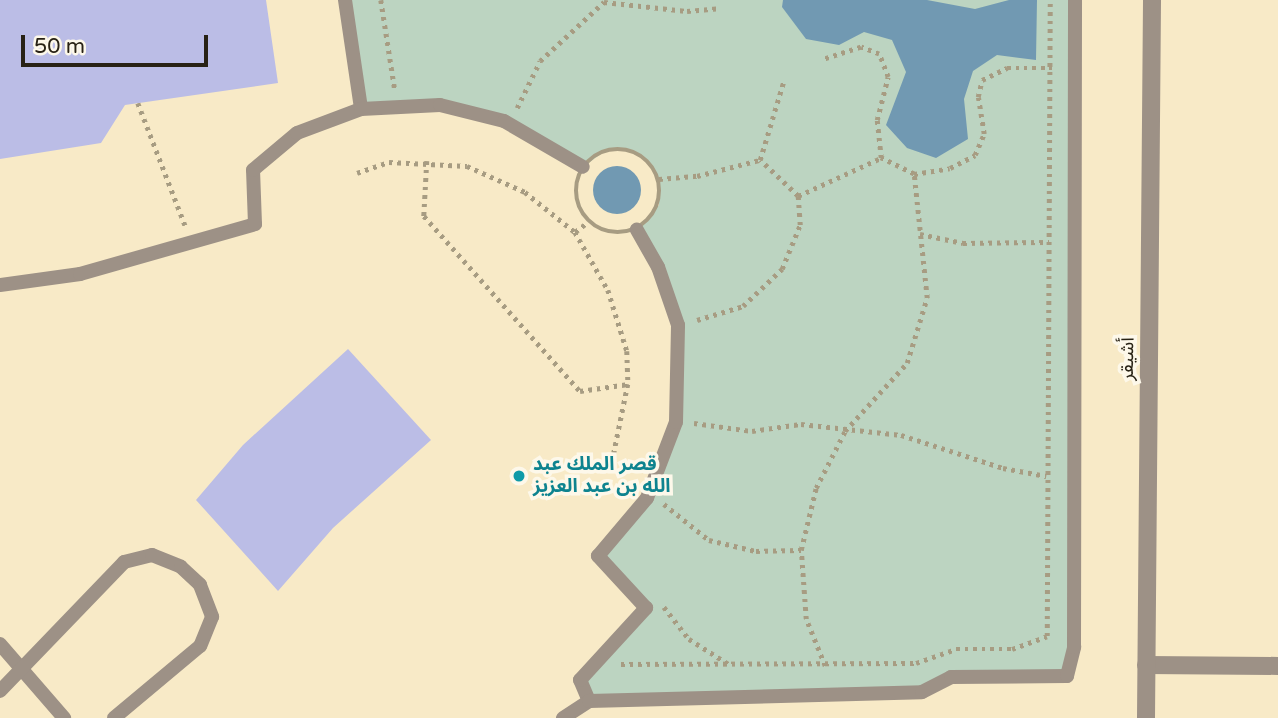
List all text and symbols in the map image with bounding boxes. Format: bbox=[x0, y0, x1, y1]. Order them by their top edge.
scale bar bbox=[24, 21, 212, 65]
text: 50 m bbox=[34, 34, 85, 59]
street label: أشيقر bbox=[1116, 337, 1140, 381]
place label: قصر الملك عبد الله بن عبد العزيز bbox=[533, 454, 670, 498]
marker: قصر الملك عبد الله بن عبد العزيز bbox=[511, 468, 527, 484]

